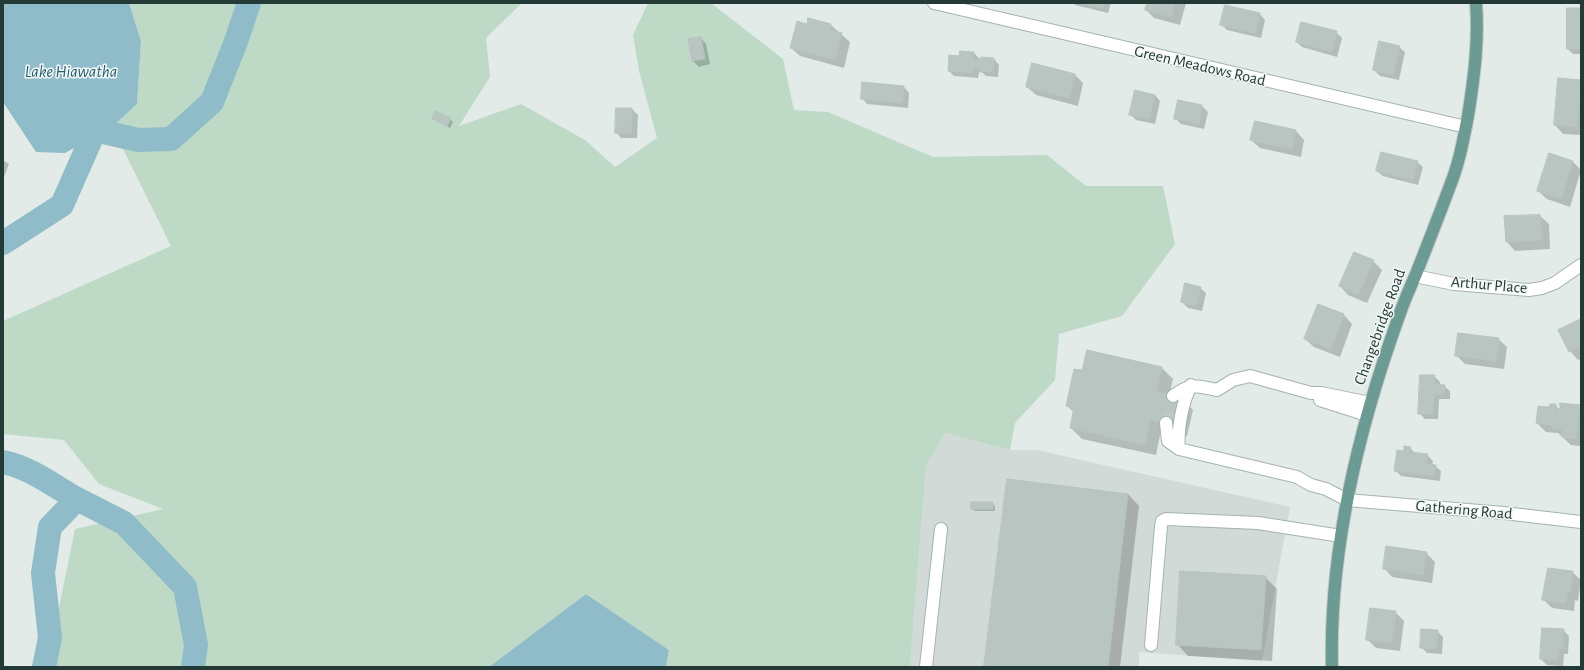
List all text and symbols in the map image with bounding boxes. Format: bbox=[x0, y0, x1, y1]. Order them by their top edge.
street label: Green Meadows Road bbox=[1132, 42, 1268, 90]
water label: Lake Hiawatha bbox=[25, 62, 117, 82]
street label: Changebridge Road bbox=[1350, 266, 1410, 388]
street label: Arthur Place bbox=[1450, 272, 1528, 298]
street label: Gathering Road bbox=[1415, 496, 1513, 524]

